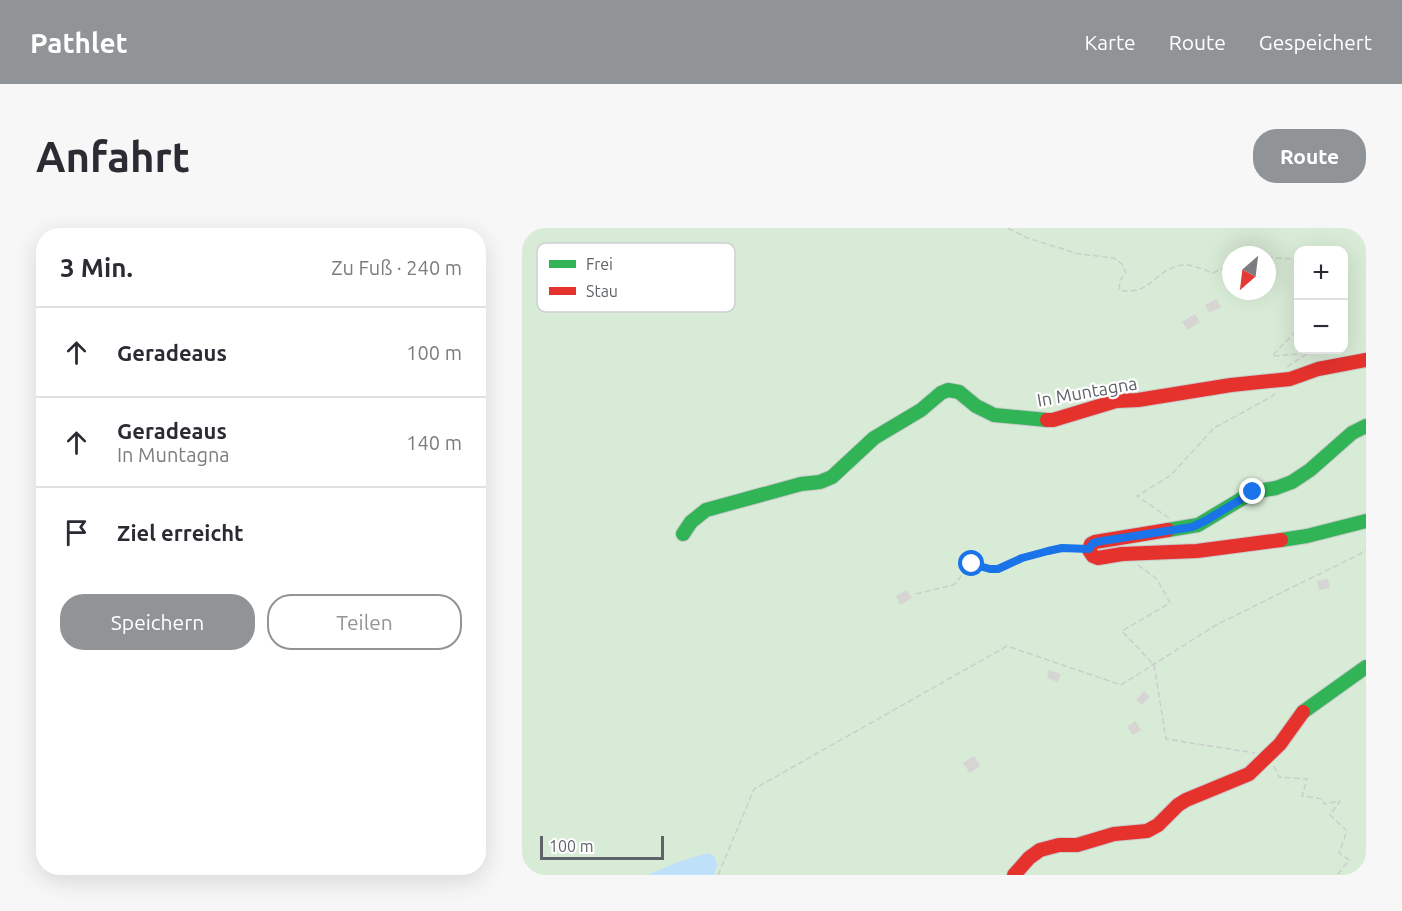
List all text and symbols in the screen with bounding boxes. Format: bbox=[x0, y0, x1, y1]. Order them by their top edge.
text: Pathlet bbox=[30, 27, 128, 58]
text: Karte bbox=[1084, 30, 1136, 54]
text: Route bbox=[1169, 30, 1226, 54]
text: Gespeichert bbox=[1259, 30, 1372, 54]
button: Route bbox=[1253, 129, 1366, 183]
text: Anfahrt bbox=[36, 133, 190, 180]
legend bbox=[537, 243, 735, 312]
north arrow bbox=[1222, 246, 1276, 300]
map controls bbox=[1294, 246, 1348, 354]
button: + bbox=[1294, 246, 1348, 300]
text: 3 Min. bbox=[60, 253, 133, 282]
text: Frei bbox=[586, 255, 613, 273]
text: Zu Fuß · 240 m bbox=[331, 256, 462, 279]
text: Stau bbox=[586, 282, 618, 300]
button: − bbox=[1294, 300, 1348, 354]
icon: ahead bbox=[60, 336, 93, 369]
text: Geradeaus bbox=[117, 340, 227, 365]
text: 100 m bbox=[406, 341, 462, 364]
street label: In Muntagna bbox=[1035, 372, 1139, 410]
text: Geradeaus bbox=[117, 418, 227, 443]
icon: ahead bbox=[60, 426, 93, 459]
text: 140 m bbox=[406, 431, 462, 454]
text: In Muntagna bbox=[117, 443, 230, 466]
route end bbox=[1239, 478, 1265, 504]
icon: arrive bbox=[60, 516, 93, 549]
text: Ziel erreicht bbox=[117, 520, 244, 545]
route start bbox=[958, 550, 984, 576]
button: Speichern bbox=[60, 594, 255, 650]
button: Teilen bbox=[267, 594, 462, 650]
scale bar bbox=[540, 833, 664, 860]
text: 100 m bbox=[549, 837, 594, 855]

